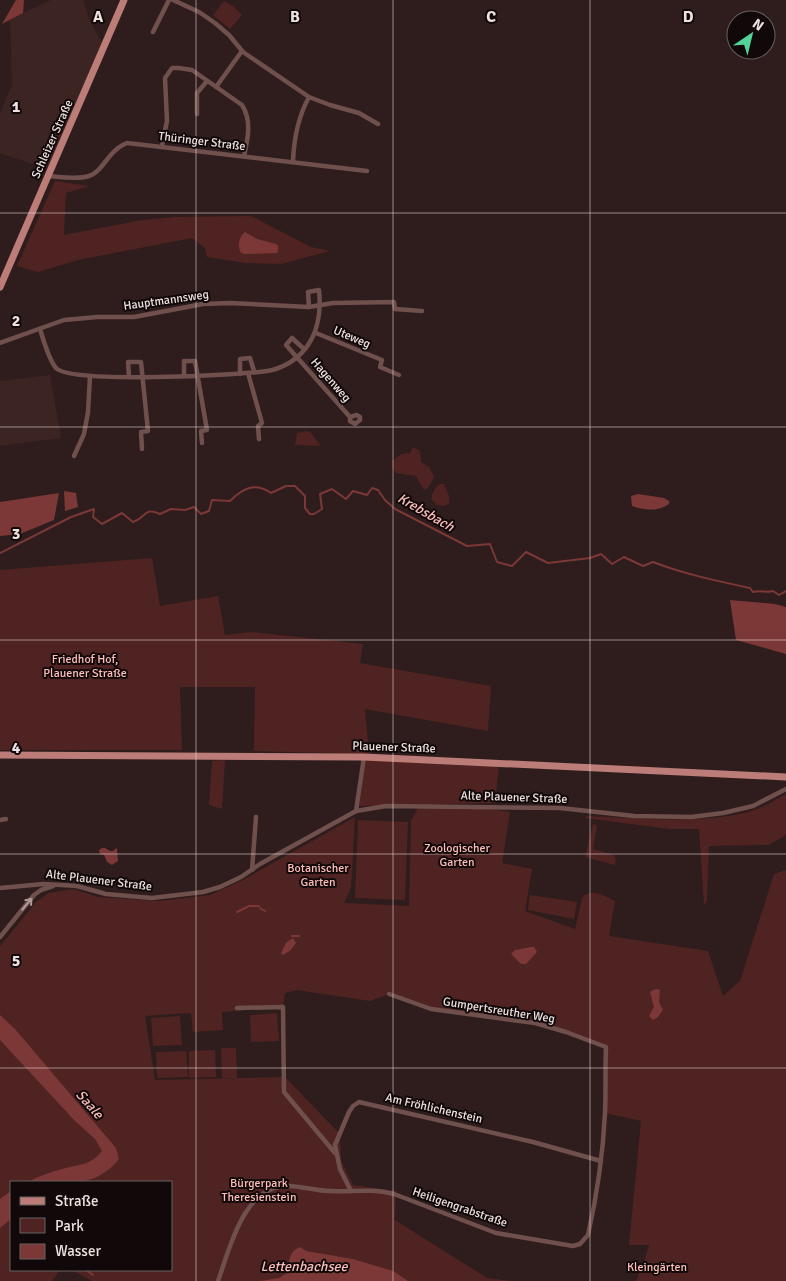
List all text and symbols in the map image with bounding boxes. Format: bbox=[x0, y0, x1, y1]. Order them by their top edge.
text: A bbox=[93, 7, 104, 27]
text: B bbox=[290, 7, 300, 27]
text: C bbox=[486, 7, 496, 27]
text: D bbox=[683, 7, 694, 27]
north arrow bbox=[726, 10, 776, 60]
text: N bbox=[749, 15, 767, 35]
text: 1 bbox=[12, 97, 21, 117]
street label: Schleizer Straße bbox=[28, 98, 77, 181]
street label: Thüringer Straße bbox=[158, 129, 246, 154]
street label: Hauptmannsweg bbox=[122, 287, 210, 314]
text: 2 bbox=[12, 311, 20, 331]
street label: Uteweg bbox=[331, 323, 373, 352]
street label: Hagenweg bbox=[307, 355, 354, 406]
water label: Krebsbach bbox=[394, 489, 457, 536]
text: 3 bbox=[12, 524, 20, 544]
park label: Friedhof Hof, Plauener Straße bbox=[43, 652, 127, 681]
text: 4 bbox=[12, 738, 21, 758]
street label: Plauener Straße bbox=[352, 739, 436, 756]
street label: Alte Plauener Straße bbox=[460, 788, 568, 807]
park label: Zoologischer Garten bbox=[424, 841, 491, 870]
park label: Botanischer Garten bbox=[287, 861, 349, 890]
street label: Alte Plauener Straße bbox=[45, 867, 153, 894]
one-way arrow bbox=[21, 898, 32, 911]
text: 5 bbox=[12, 951, 20, 971]
street label: Gumpertsreuther Weg bbox=[442, 994, 556, 1027]
water label: Saale bbox=[72, 1086, 108, 1123]
street label: Am Fröhlichenstein bbox=[384, 1090, 484, 1127]
park label: Bürgerpark Theresienstein bbox=[222, 1176, 296, 1205]
legend bbox=[10, 1181, 172, 1271]
street label: Heiligengrabstraße bbox=[410, 1184, 509, 1231]
text: Straße bbox=[55, 1192, 99, 1210]
text: Park bbox=[55, 1217, 84, 1235]
text: Wasser bbox=[55, 1242, 101, 1260]
water label: Lettenbachsee bbox=[260, 1258, 349, 1275]
park label: Kleingärten bbox=[627, 1260, 687, 1275]

